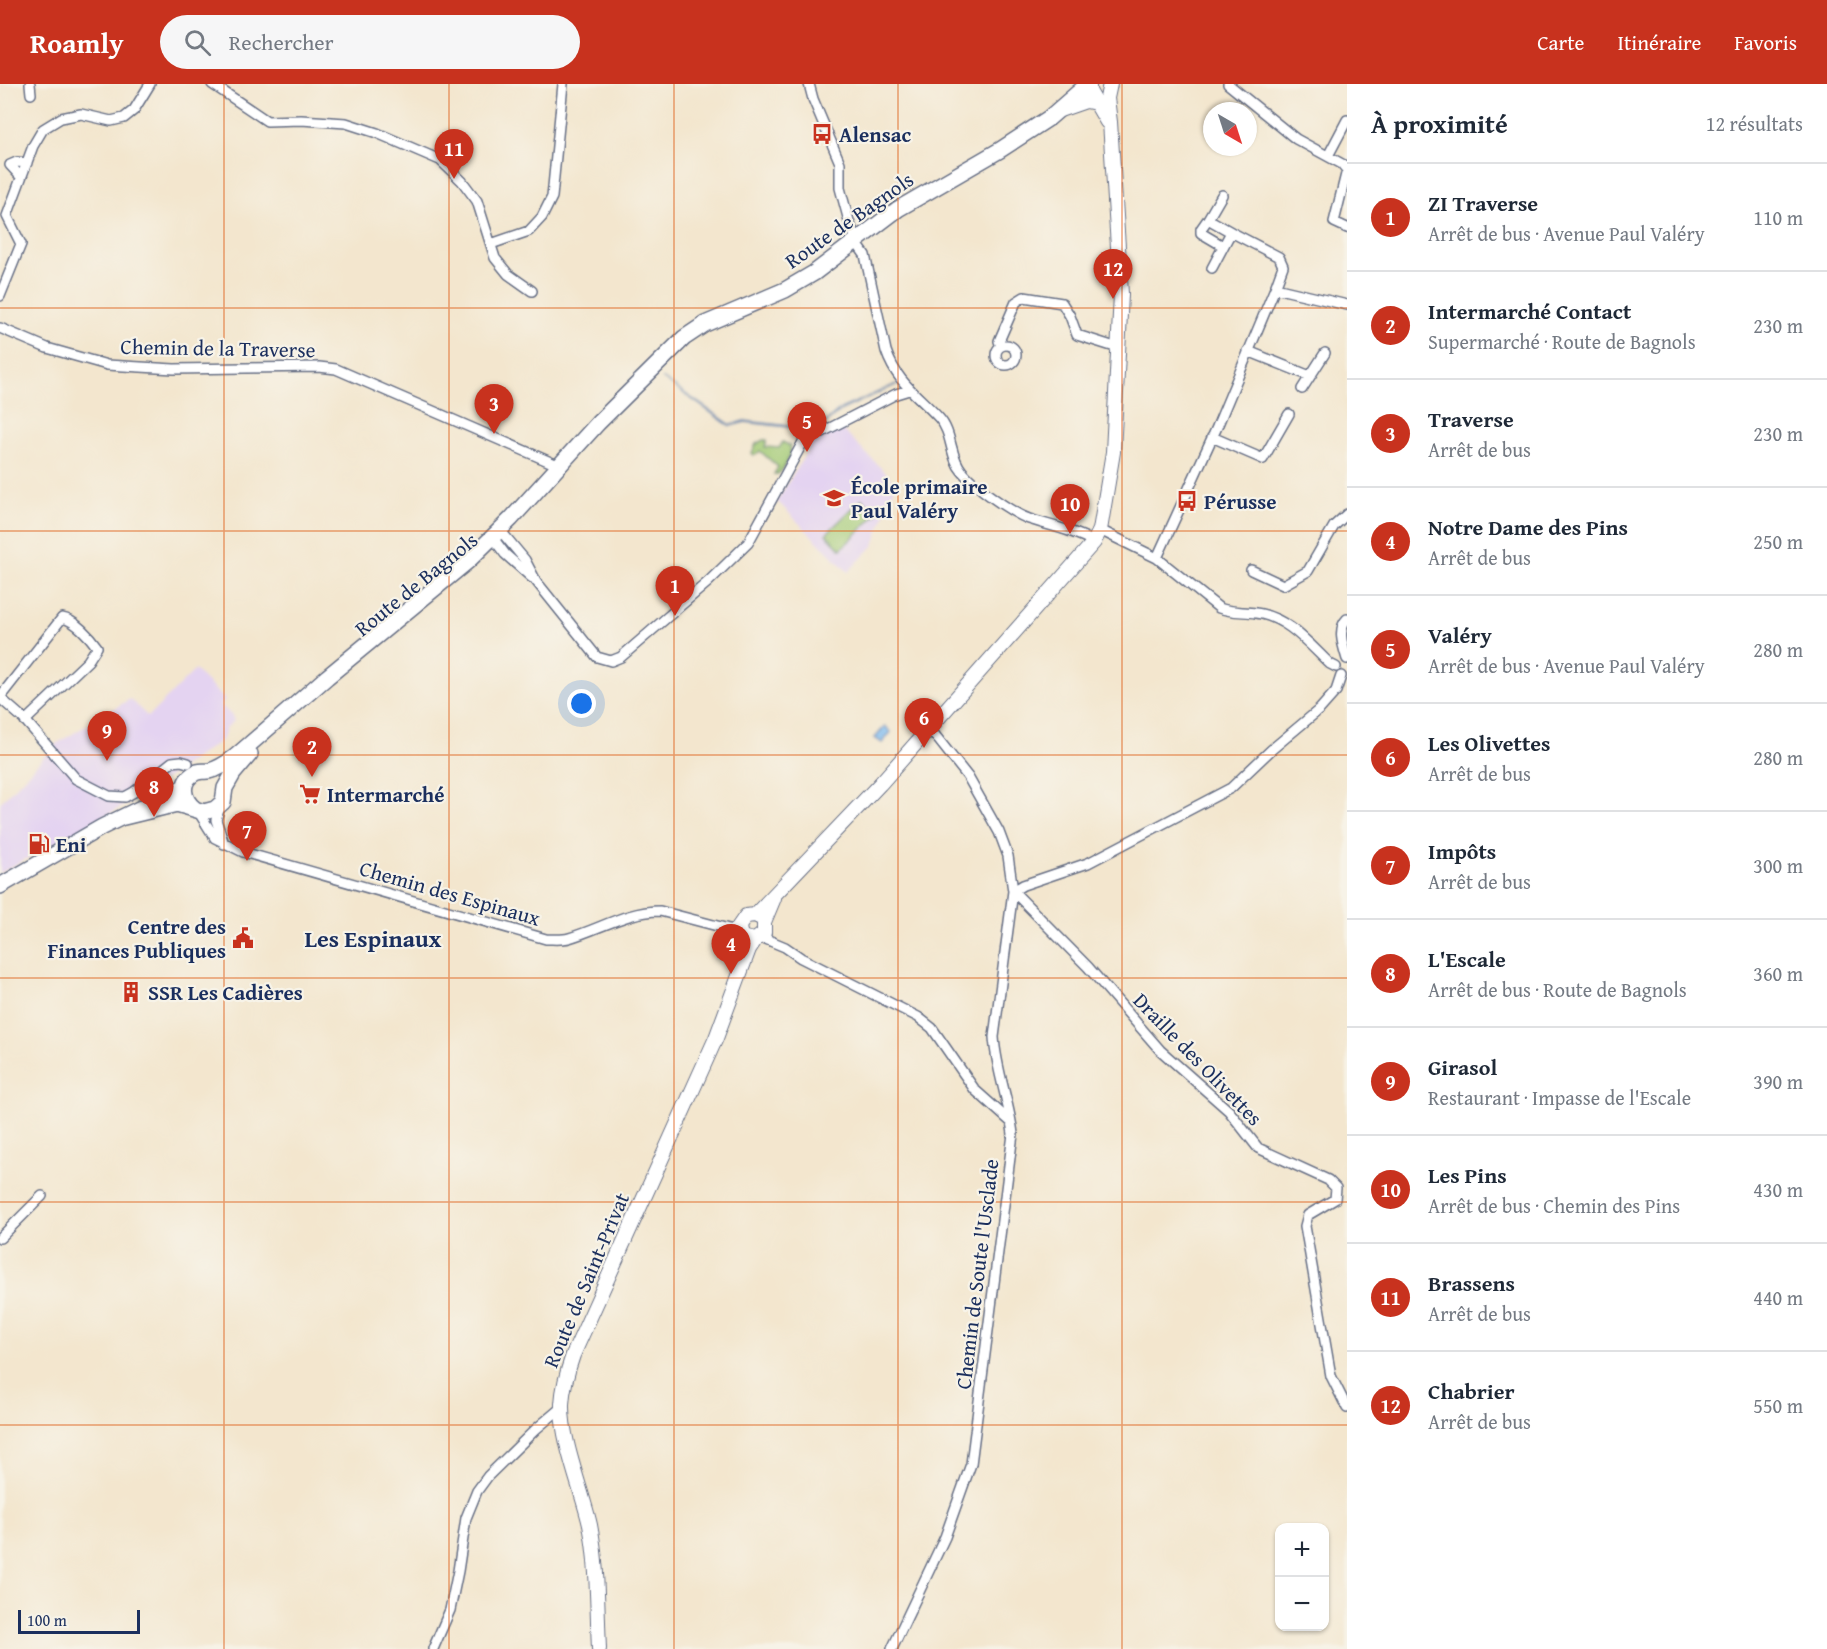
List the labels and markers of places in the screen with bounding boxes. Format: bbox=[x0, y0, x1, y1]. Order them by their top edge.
place label: Alensac bbox=[839, 119, 911, 150]
bus stop icon: Alensac bbox=[810, 122, 834, 146]
pin: 11 bbox=[434, 130, 474, 179]
pin: 12 bbox=[1094, 250, 1132, 299]
pin: 3 bbox=[474, 384, 514, 434]
pin: 5 bbox=[788, 402, 826, 452]
place label: École primaire Paul Valéry bbox=[851, 471, 988, 526]
pin: 10 bbox=[1050, 484, 1090, 534]
school or university icon: École primaire Paul Valéry bbox=[822, 486, 846, 510]
place label: Pérusse bbox=[1204, 486, 1277, 517]
bus stop icon: Pérusse bbox=[1175, 489, 1199, 513]
pin: 1 bbox=[656, 566, 694, 616]
pin: 6 bbox=[904, 698, 944, 748]
pin: 9 bbox=[88, 712, 126, 761]
pin: 2 bbox=[292, 728, 332, 777]
pin: 8 bbox=[134, 768, 174, 817]
place label: Intermarché bbox=[327, 779, 445, 810]
supermarket icon: Intermarché bbox=[298, 782, 322, 806]
pin: 7 bbox=[228, 812, 266, 861]
place label: Eni bbox=[56, 829, 87, 860]
fuel station icon: Eni bbox=[27, 832, 51, 856]
place label: Centre des Finances Publiques bbox=[48, 911, 226, 966]
pin: 4 bbox=[712, 924, 750, 974]
public building icon: Centre des Finances Publiques bbox=[231, 926, 255, 950]
place label: SSR Les Cadières bbox=[148, 977, 303, 1008]
building icon: SSR Les Cadières bbox=[119, 980, 143, 1004]

